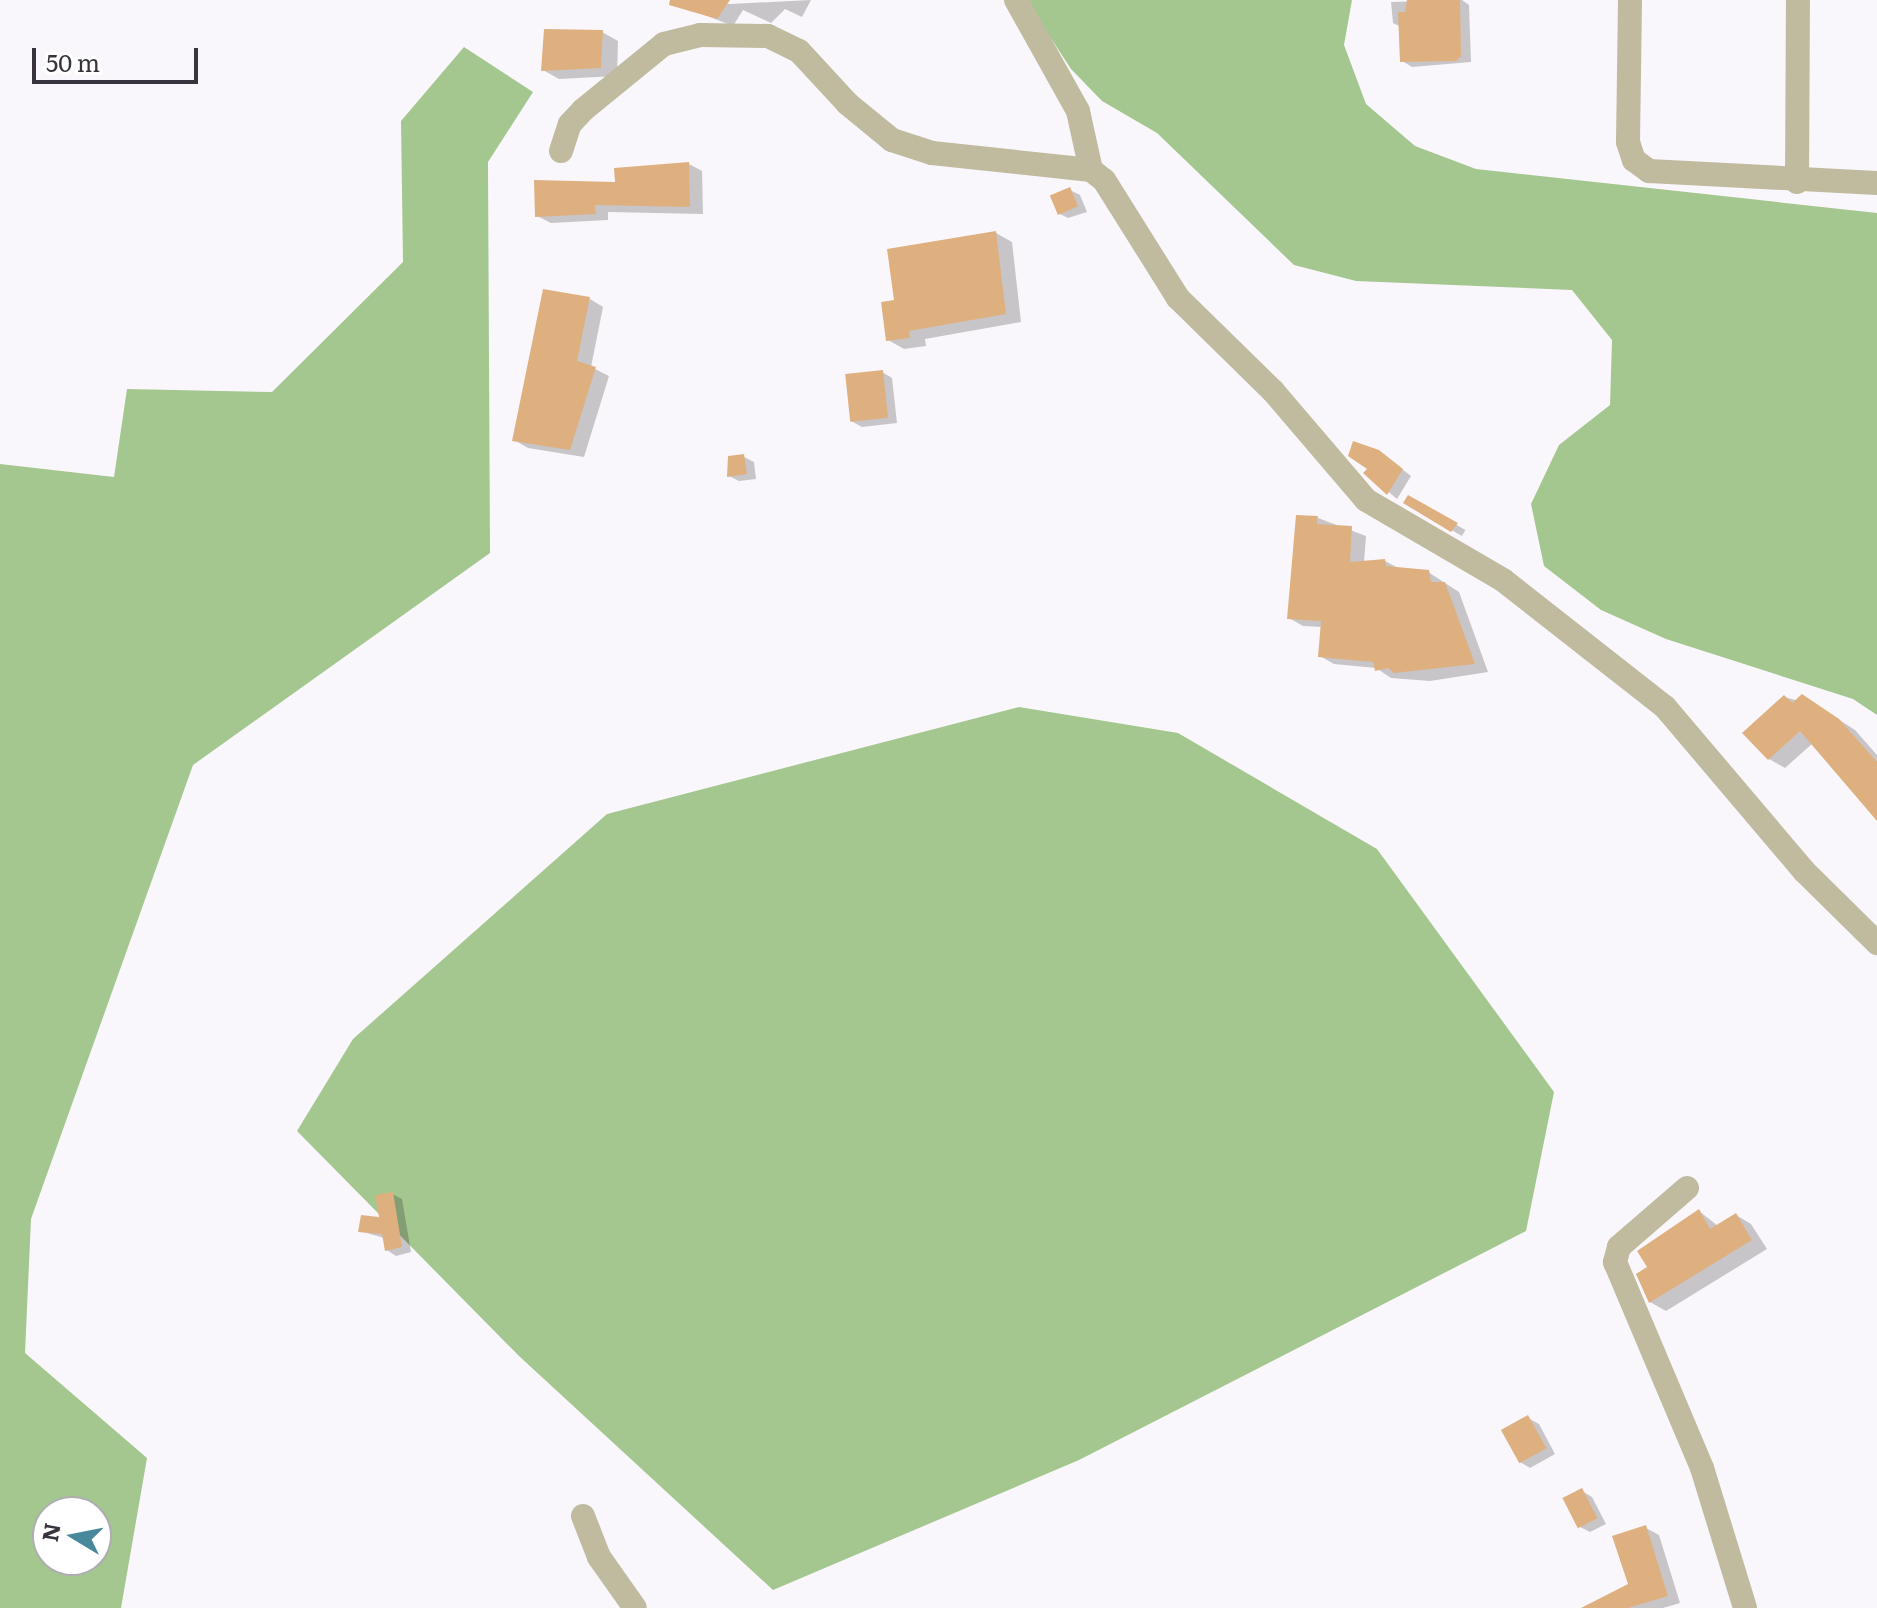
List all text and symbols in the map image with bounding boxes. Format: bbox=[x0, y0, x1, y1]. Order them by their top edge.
scale bar bbox=[36, 32, 202, 82]
text: 50 m bbox=[46, 44, 100, 79]
north arrow bbox=[32, 1496, 112, 1576]
text: N bbox=[32, 1520, 68, 1544]

